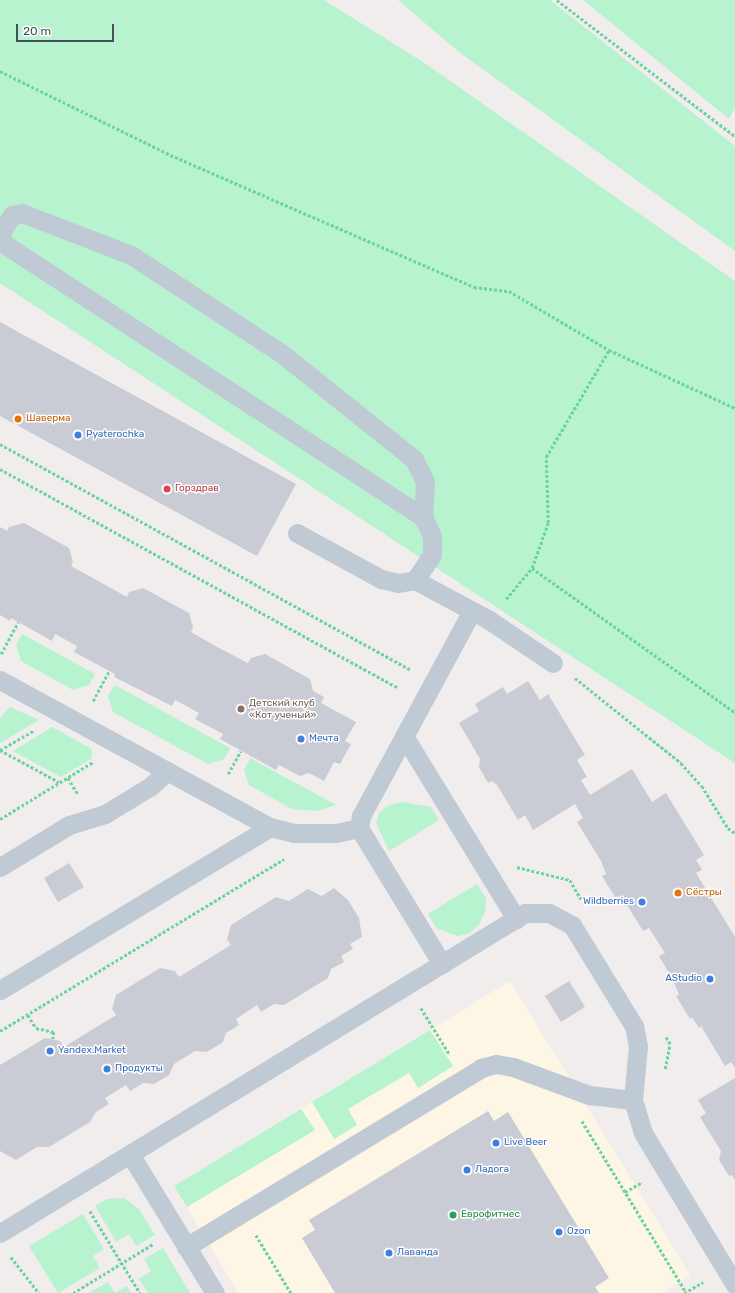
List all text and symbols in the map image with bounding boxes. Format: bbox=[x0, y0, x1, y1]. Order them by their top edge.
scale bar bbox=[18, 16, 116, 42]
text: 20 m bbox=[23, 24, 51, 38]
place label: Шаверма bbox=[26, 413, 71, 425]
marker: Шаверма bbox=[13, 414, 23, 424]
place label: Pyaterochka bbox=[86, 429, 144, 441]
marker: Pyaterochka bbox=[73, 430, 83, 440]
place label: Горздрав bbox=[175, 483, 219, 495]
marker: Горздрав bbox=[162, 484, 172, 494]
place label: Детский клуб «Кот ученый» bbox=[249, 697, 316, 720]
marker: Детский клуб «Кот ученый» bbox=[236, 704, 246, 714]
place label: Мечта bbox=[309, 733, 339, 745]
marker: Мечта bbox=[296, 734, 306, 744]
place label: Сёстры bbox=[686, 887, 722, 899]
marker: Сёстры bbox=[673, 888, 683, 898]
place label: Wildberries bbox=[583, 896, 634, 908]
marker: Wildberries bbox=[637, 897, 647, 907]
place label: AStudio bbox=[665, 973, 702, 985]
marker: AStudio bbox=[705, 974, 715, 984]
place label: Yandex.Market bbox=[58, 1045, 126, 1057]
marker: Yandex.Market bbox=[45, 1046, 55, 1056]
place label: Продукты bbox=[115, 1063, 163, 1075]
marker: Продукты bbox=[102, 1064, 112, 1074]
place label: Live Beer bbox=[504, 1137, 547, 1149]
marker: Live Beer bbox=[491, 1138, 501, 1148]
place label: Ладога bbox=[475, 1164, 509, 1176]
marker: Ладога bbox=[462, 1165, 472, 1175]
place label: Еврофитнес bbox=[461, 1209, 520, 1221]
marker: Еврофитнес bbox=[448, 1210, 458, 1220]
place label: Ozon bbox=[567, 1226, 591, 1238]
marker: Ozon bbox=[554, 1227, 564, 1237]
place label: Лаванда bbox=[397, 1247, 438, 1259]
marker: Лаванда bbox=[384, 1248, 394, 1258]

